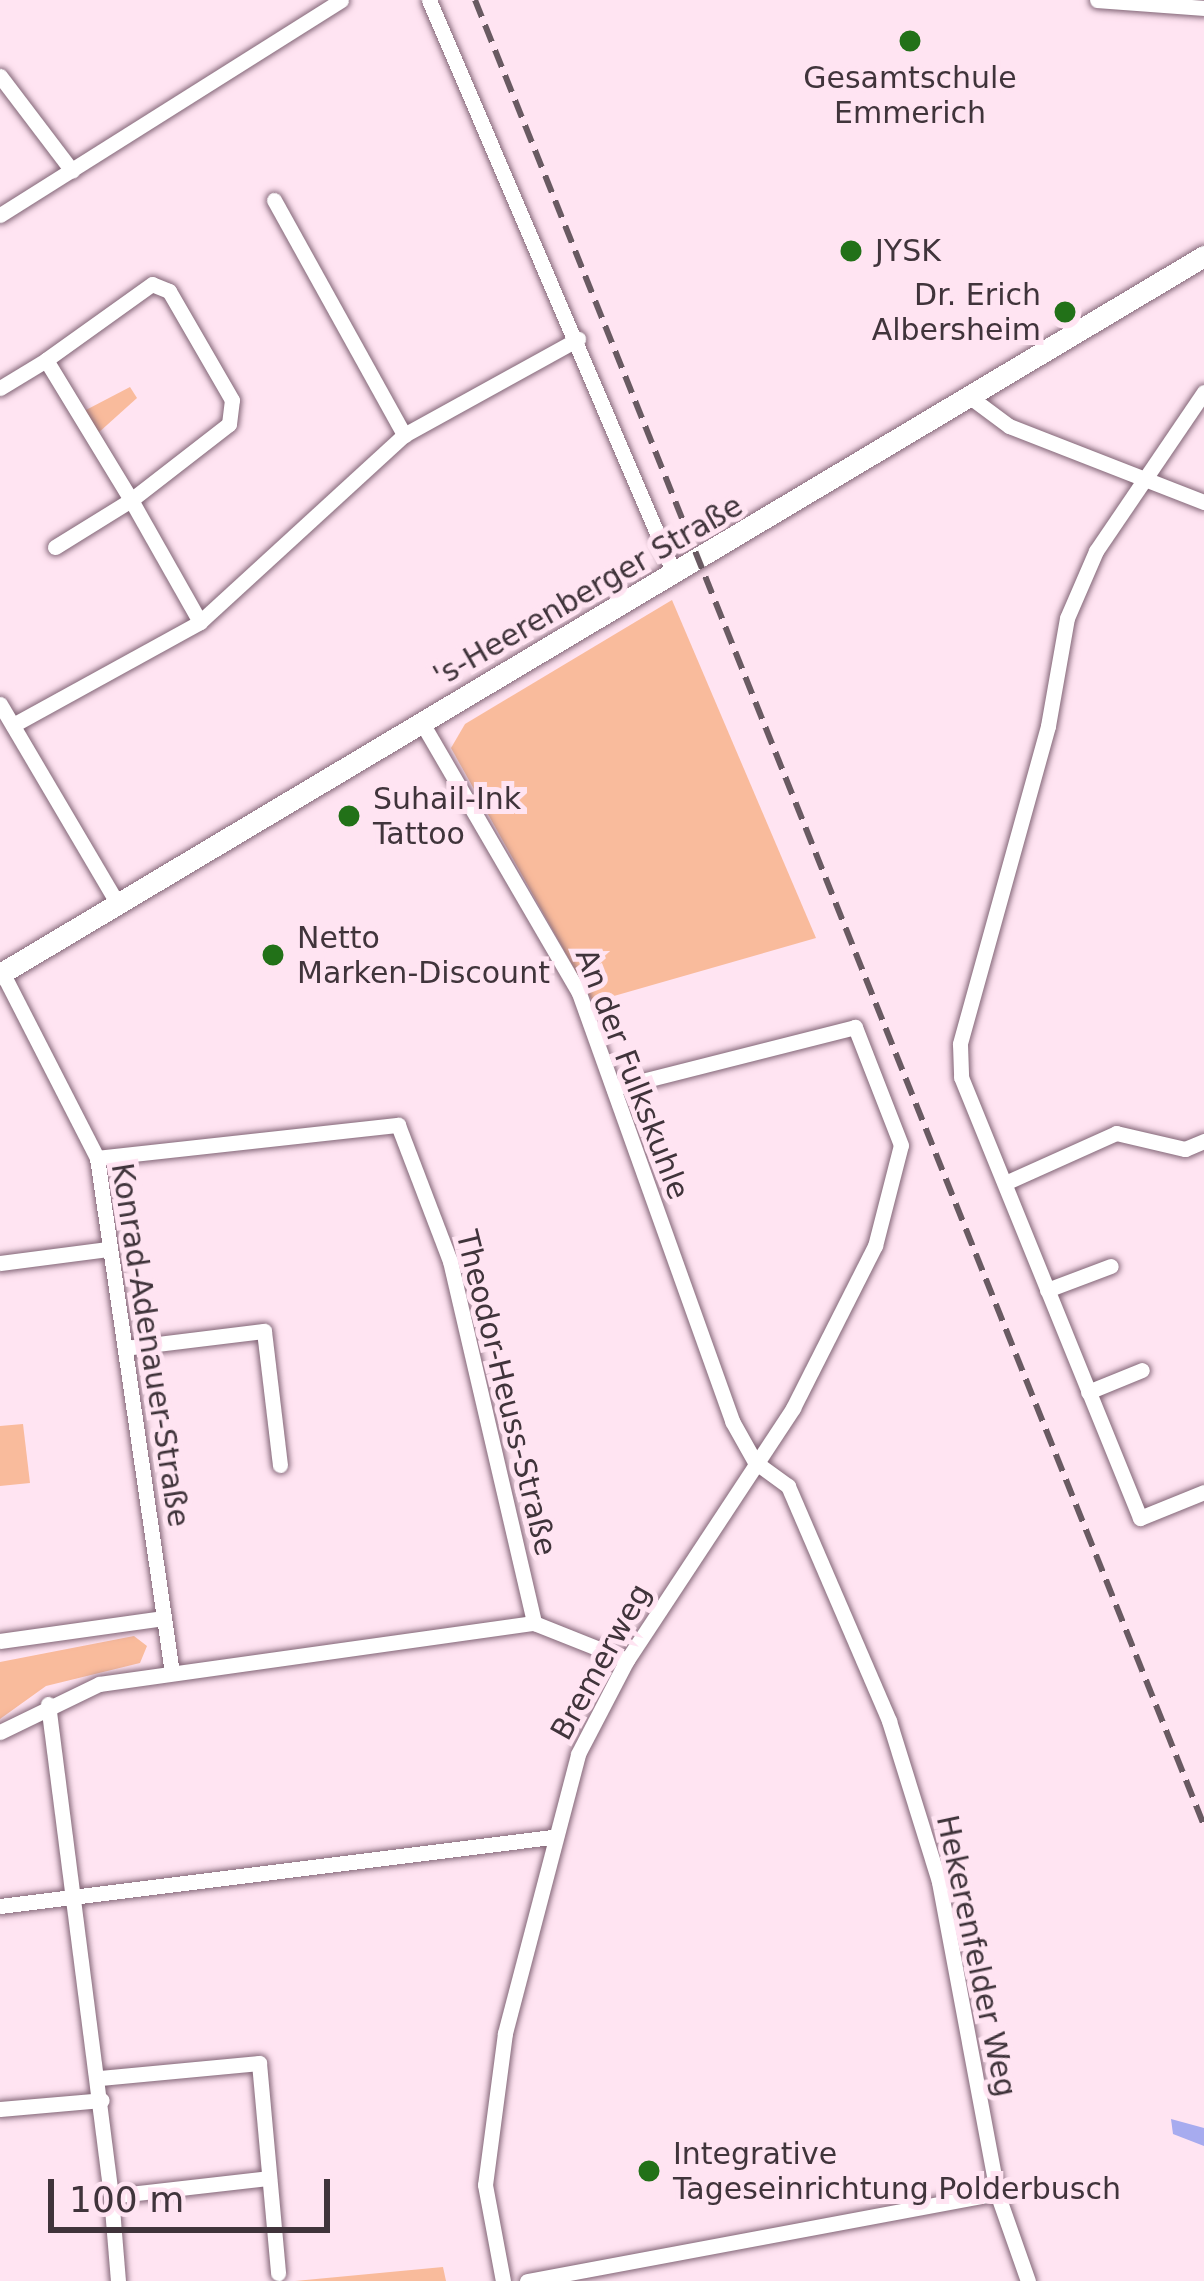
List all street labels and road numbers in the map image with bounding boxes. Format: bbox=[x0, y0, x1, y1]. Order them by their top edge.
street label: 's-Heerenberger Straße bbox=[427, 488, 749, 694]
street label: An der Fulkskuhle bbox=[568, 944, 696, 1204]
street label: Konrad-Adenauer-Straße bbox=[103, 1160, 197, 1530]
street label: Theodor-Heuss-Straße bbox=[448, 1227, 564, 1559]
street label: Bremerweg bbox=[543, 1578, 659, 1746]
street label: Hekerenfelder Weg bbox=[929, 1812, 1023, 2100]

